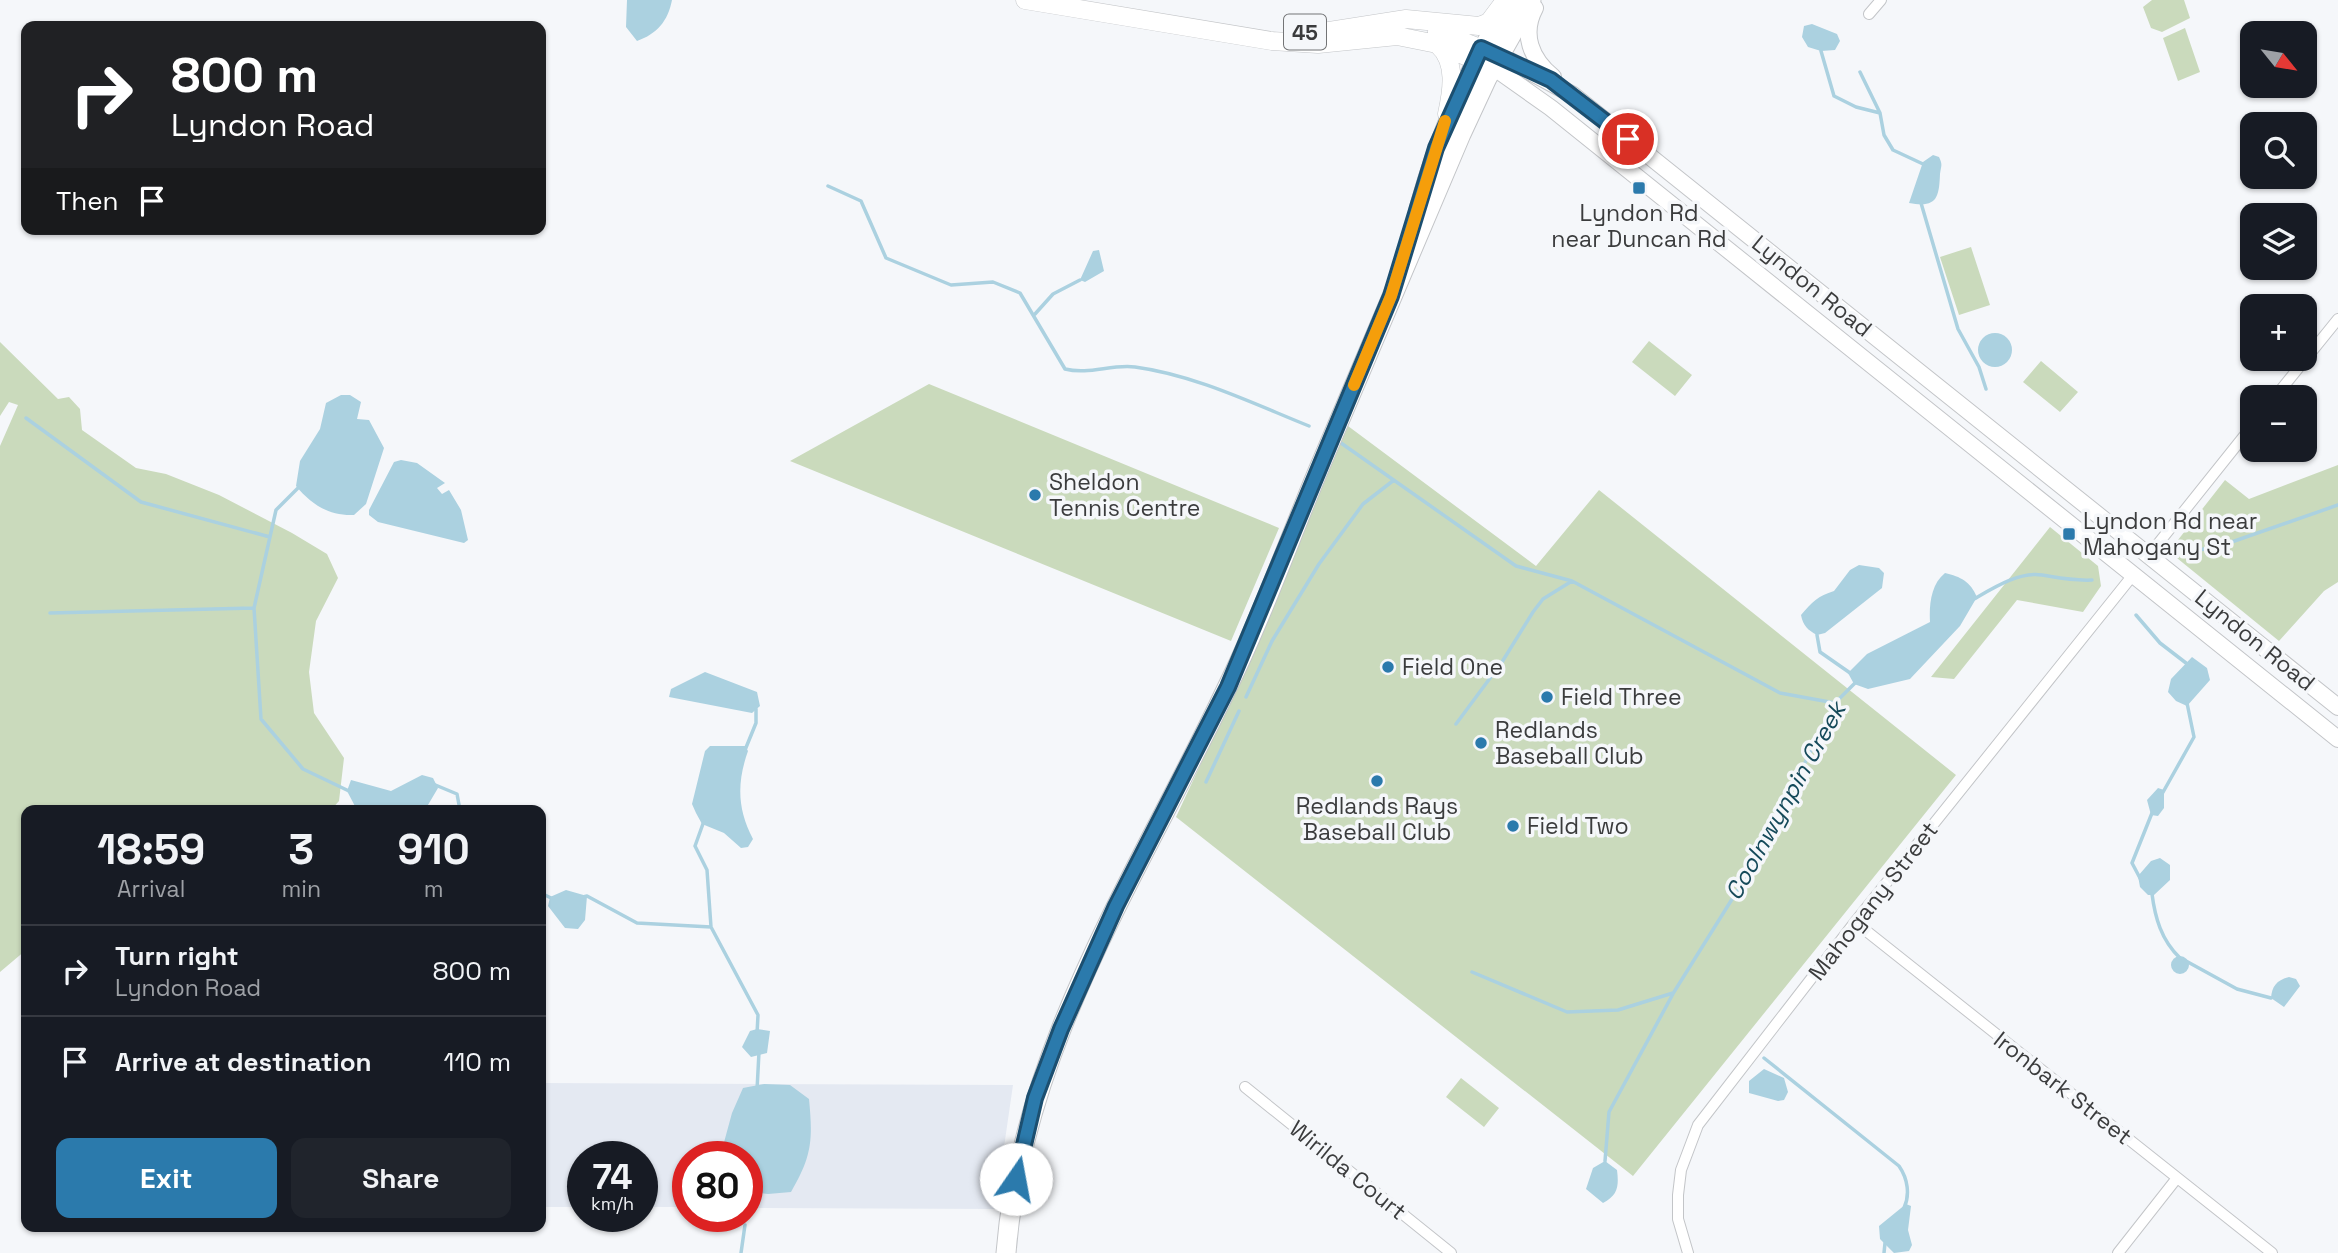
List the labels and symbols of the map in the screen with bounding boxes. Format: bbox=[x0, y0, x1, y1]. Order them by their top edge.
road number: 45 bbox=[1284, 14, 1326, 50]
north arrow bbox=[2240, 21, 2317, 98]
pin bbox=[1598, 109, 1658, 169]
marker: Lyndon Rd near Duncan Rd bbox=[1631, 180, 1647, 196]
place label: Lyndon Rd near Duncan Rd bbox=[1551, 198, 1727, 254]
street label: Lyndon Road bbox=[1746, 228, 1878, 344]
place label: Sheldon Tennis Centre bbox=[1049, 467, 1200, 523]
marker: Sheldon Tennis Centre bbox=[1027, 487, 1043, 503]
place label: Lyndon Rd near Mahogany St bbox=[2083, 506, 2258, 562]
marker: Lyndon Rd near Mahogany St bbox=[2061, 526, 2077, 542]
street label: Lyndon Road bbox=[2189, 582, 2321, 698]
place label: Field One bbox=[1402, 652, 1503, 682]
marker: Field One bbox=[1380, 659, 1396, 675]
place label: Field Three bbox=[1561, 682, 1682, 712]
marker: Field Three bbox=[1539, 689, 1555, 705]
water label: Coolnwynpin Creek bbox=[1718, 694, 1854, 905]
place label: Redlands Baseball Club bbox=[1495, 715, 1644, 771]
marker: Redlands Baseball Club bbox=[1473, 735, 1489, 751]
marker: Redlands Rays Baseball Club bbox=[1369, 773, 1385, 789]
place label: Redlands Rays Baseball Club bbox=[1296, 791, 1458, 847]
place label: Field Two bbox=[1527, 811, 1629, 841]
street label: Mahogany Street bbox=[1802, 815, 1944, 987]
marker: Field Two bbox=[1505, 818, 1521, 834]
street label: Ironbark Street bbox=[1988, 1025, 2138, 1151]
street label: Wirilda Court bbox=[1283, 1114, 1413, 1226]
speed limit sign: 80 bbox=[672, 1141, 763, 1232]
position arrow bbox=[979, 1142, 1053, 1216]

